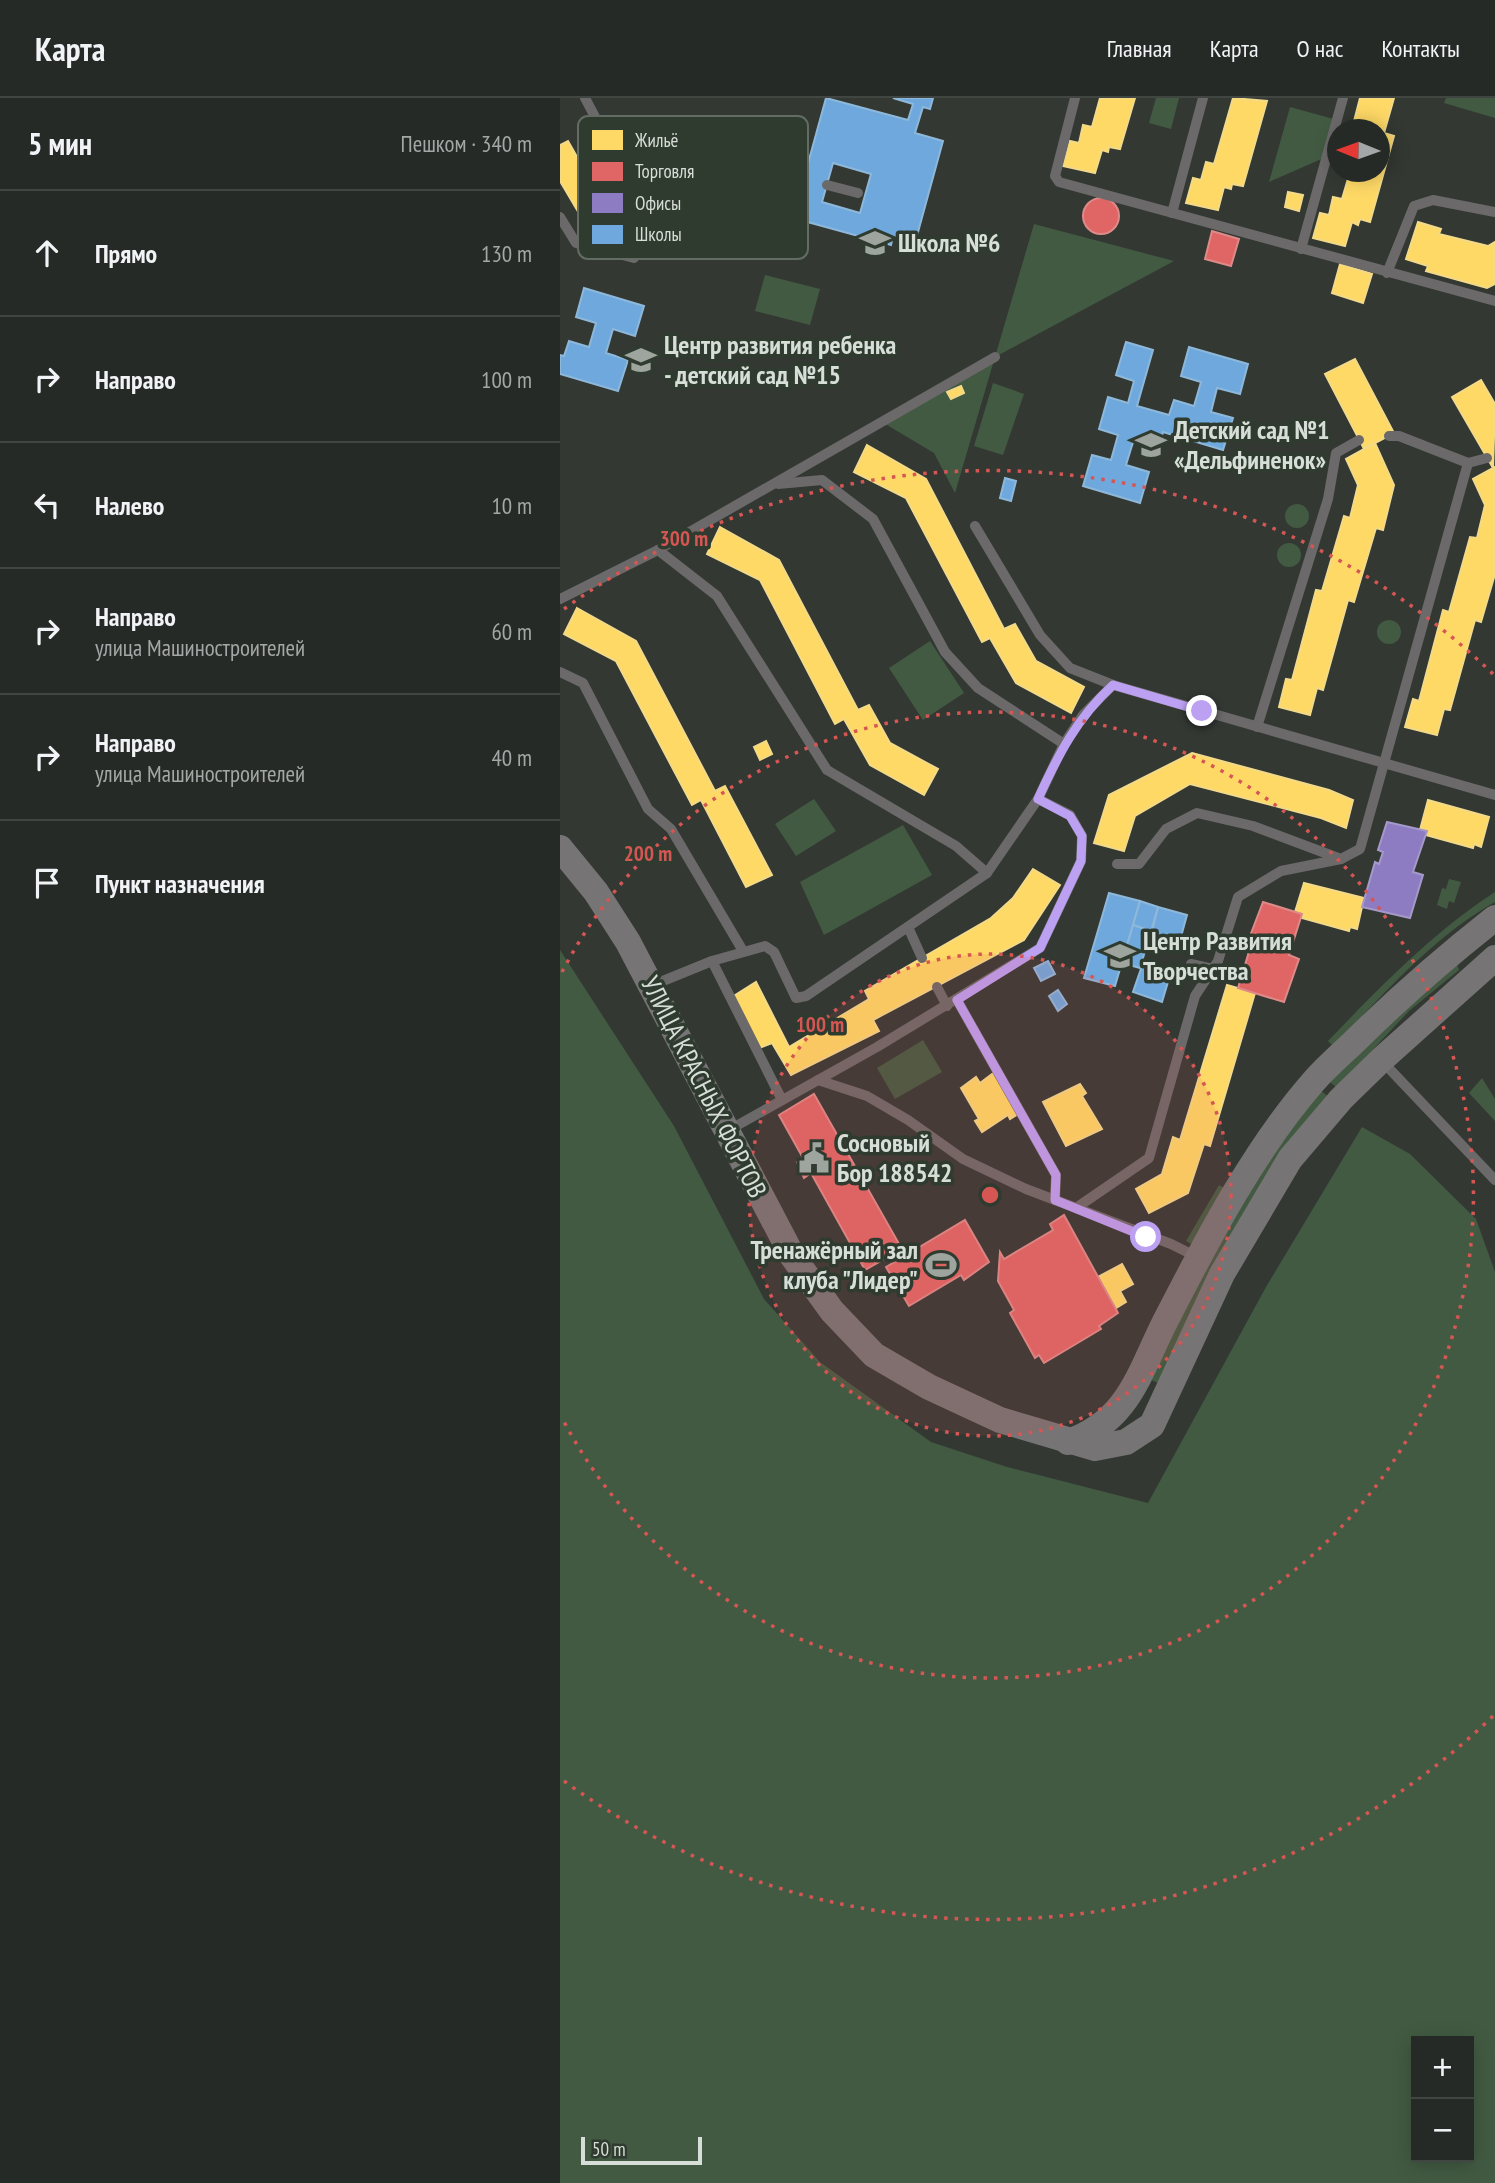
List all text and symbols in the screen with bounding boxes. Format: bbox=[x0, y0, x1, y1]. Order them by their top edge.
text: Карта bbox=[35, 27, 105, 70]
text: Главная bbox=[1107, 33, 1172, 64]
text: Карта bbox=[1210, 33, 1259, 64]
text: О нас bbox=[1297, 33, 1343, 64]
text: Контакты bbox=[1381, 33, 1460, 64]
legend bbox=[578, 116, 808, 259]
north arrow bbox=[1327, 119, 1390, 182]
text: 5 мин bbox=[28, 124, 92, 163]
text: Жильё bbox=[634, 128, 679, 152]
text: Пешком · 340 m bbox=[401, 129, 532, 158]
text: Торговля bbox=[635, 159, 694, 183]
text: Офисы bbox=[635, 191, 681, 215]
text: Школы bbox=[635, 222, 682, 246]
school or university icon: Школа №6 bbox=[858, 226, 892, 260]
place label: Школа №6 bbox=[898, 226, 1000, 259]
icon: ahead bbox=[28, 234, 66, 272]
text: Прямо bbox=[95, 237, 157, 270]
text: 130 m bbox=[481, 239, 532, 268]
place label: Центр развития ребенка - детский сад №15 bbox=[664, 328, 896, 391]
school or university icon: Центр развития ребенка - детский сад №15 bbox=[624, 343, 658, 377]
icon: right bbox=[28, 360, 66, 398]
text: Направо bbox=[95, 363, 176, 396]
text: 100 m bbox=[481, 365, 532, 394]
place label: Детский сад №1 «Дельфиненок» bbox=[1174, 413, 1329, 476]
school or university icon: Детский сад №1 «Дельфиненок» bbox=[1134, 428, 1168, 462]
icon: left bbox=[28, 486, 66, 524]
text: Налево bbox=[95, 489, 164, 522]
text: 10 m bbox=[491, 491, 532, 520]
text: 300 m bbox=[660, 525, 708, 552]
text: Направо bbox=[95, 600, 176, 633]
icon: right bbox=[28, 612, 66, 650]
text: 60 m bbox=[491, 617, 532, 646]
text: улица Машиностроителей bbox=[95, 633, 305, 662]
route end bbox=[1186, 695, 1217, 726]
text: Направо bbox=[95, 726, 176, 759]
icon: right bbox=[28, 738, 66, 776]
text: 40 m bbox=[491, 743, 532, 772]
text: улица Машиностроителей bbox=[95, 759, 305, 788]
text: 200 m bbox=[624, 840, 672, 867]
icon: arrive bbox=[28, 864, 66, 902]
text: Пункт назначения bbox=[95, 867, 265, 900]
place label: Центр Развития Творчества bbox=[1143, 924, 1292, 987]
school or university icon: Центр Развития Творчества bbox=[1103, 939, 1137, 973]
street label: УЛИЦА КРАСНЫХ ФОРТОВ bbox=[634, 970, 775, 1203]
text: 100 m bbox=[796, 1011, 844, 1038]
place label: Сосновый Бор 188542 bbox=[837, 1126, 952, 1189]
public building icon: Сосновый Бор 188542 bbox=[797, 1141, 831, 1175]
centre of rings bbox=[978, 1183, 1002, 1207]
route start bbox=[1130, 1221, 1161, 1252]
place label: Тренажёрный зал клуба "Лидер" bbox=[751, 1233, 918, 1296]
sports icon: Тренажёрный зал клуба "Лидер" bbox=[924, 1248, 958, 1282]
map controls bbox=[1411, 2036, 1474, 2162]
button: + bbox=[1411, 2036, 1474, 2099]
button: − bbox=[1411, 2099, 1474, 2162]
scale bar bbox=[581, 2134, 702, 2166]
text: 50 m bbox=[592, 2137, 626, 2161]

